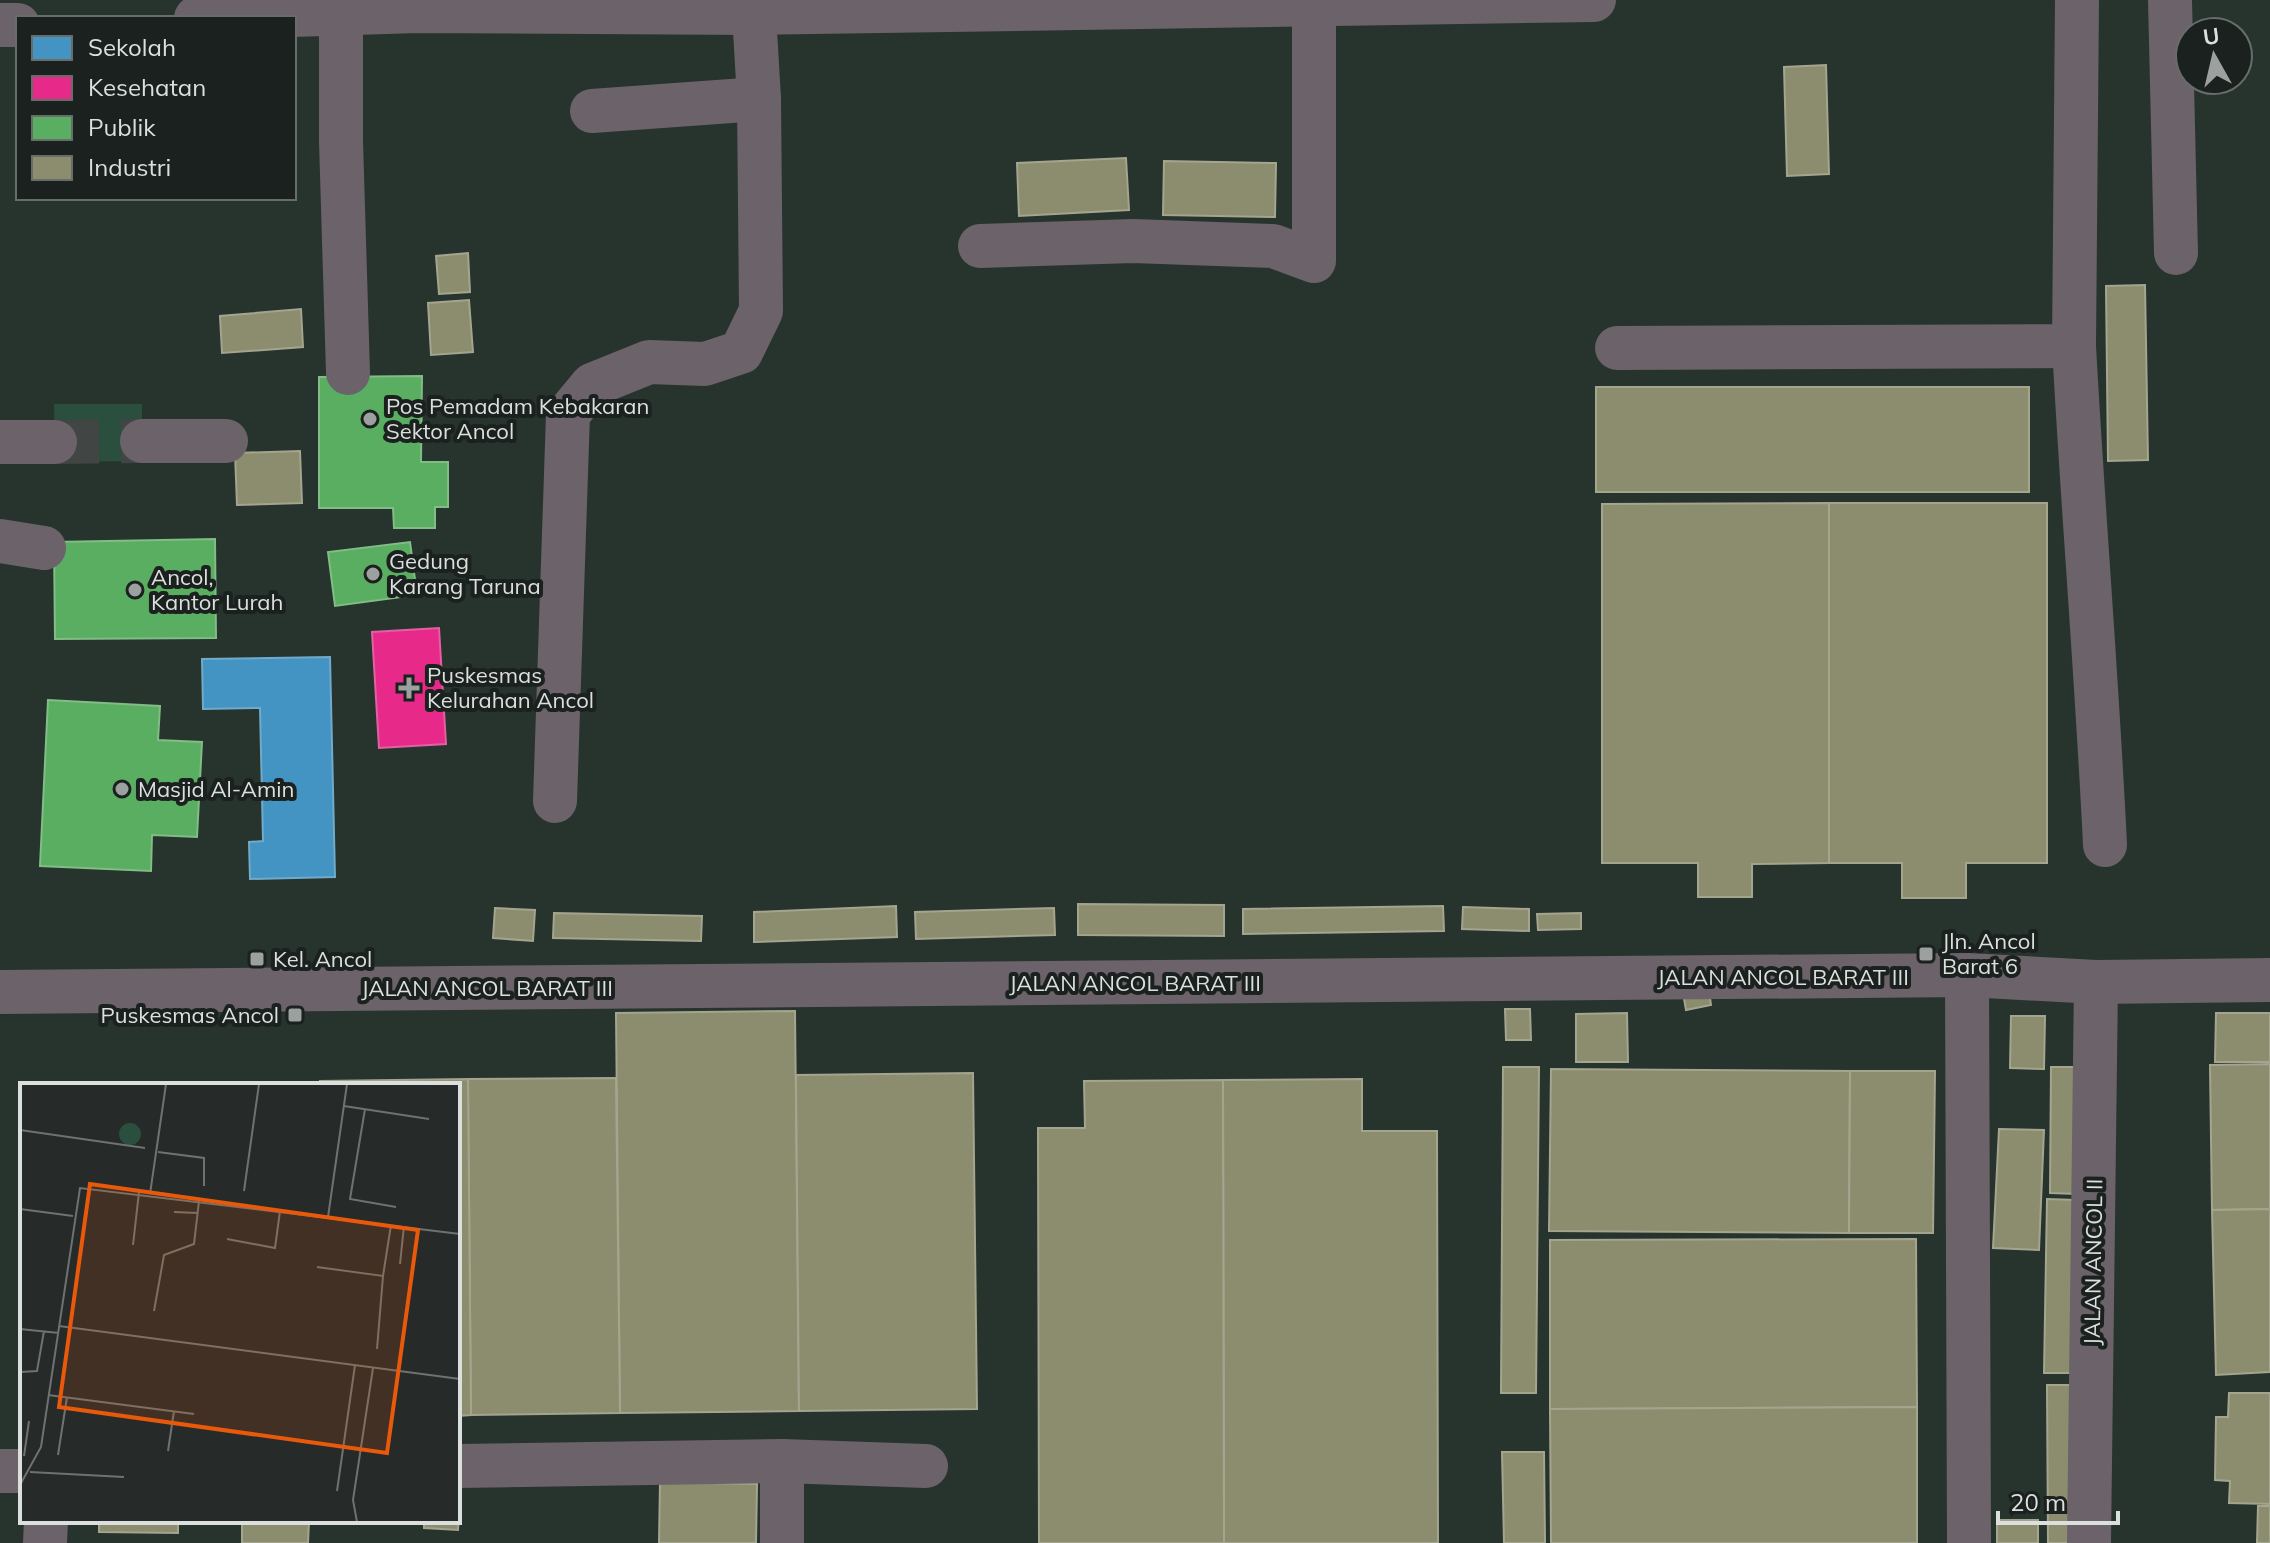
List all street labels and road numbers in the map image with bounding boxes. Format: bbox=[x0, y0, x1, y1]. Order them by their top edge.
street label: JALAN ANCOL BARAT III bbox=[1657, 963, 1909, 991]
street label: JALAN ANCOL BARAT III bbox=[1009, 969, 1261, 997]
street label: JALAN ANCOL BARAT III bbox=[361, 974, 613, 1002]
street label: JALAN ANCOL II bbox=[2078, 1178, 2108, 1346]

